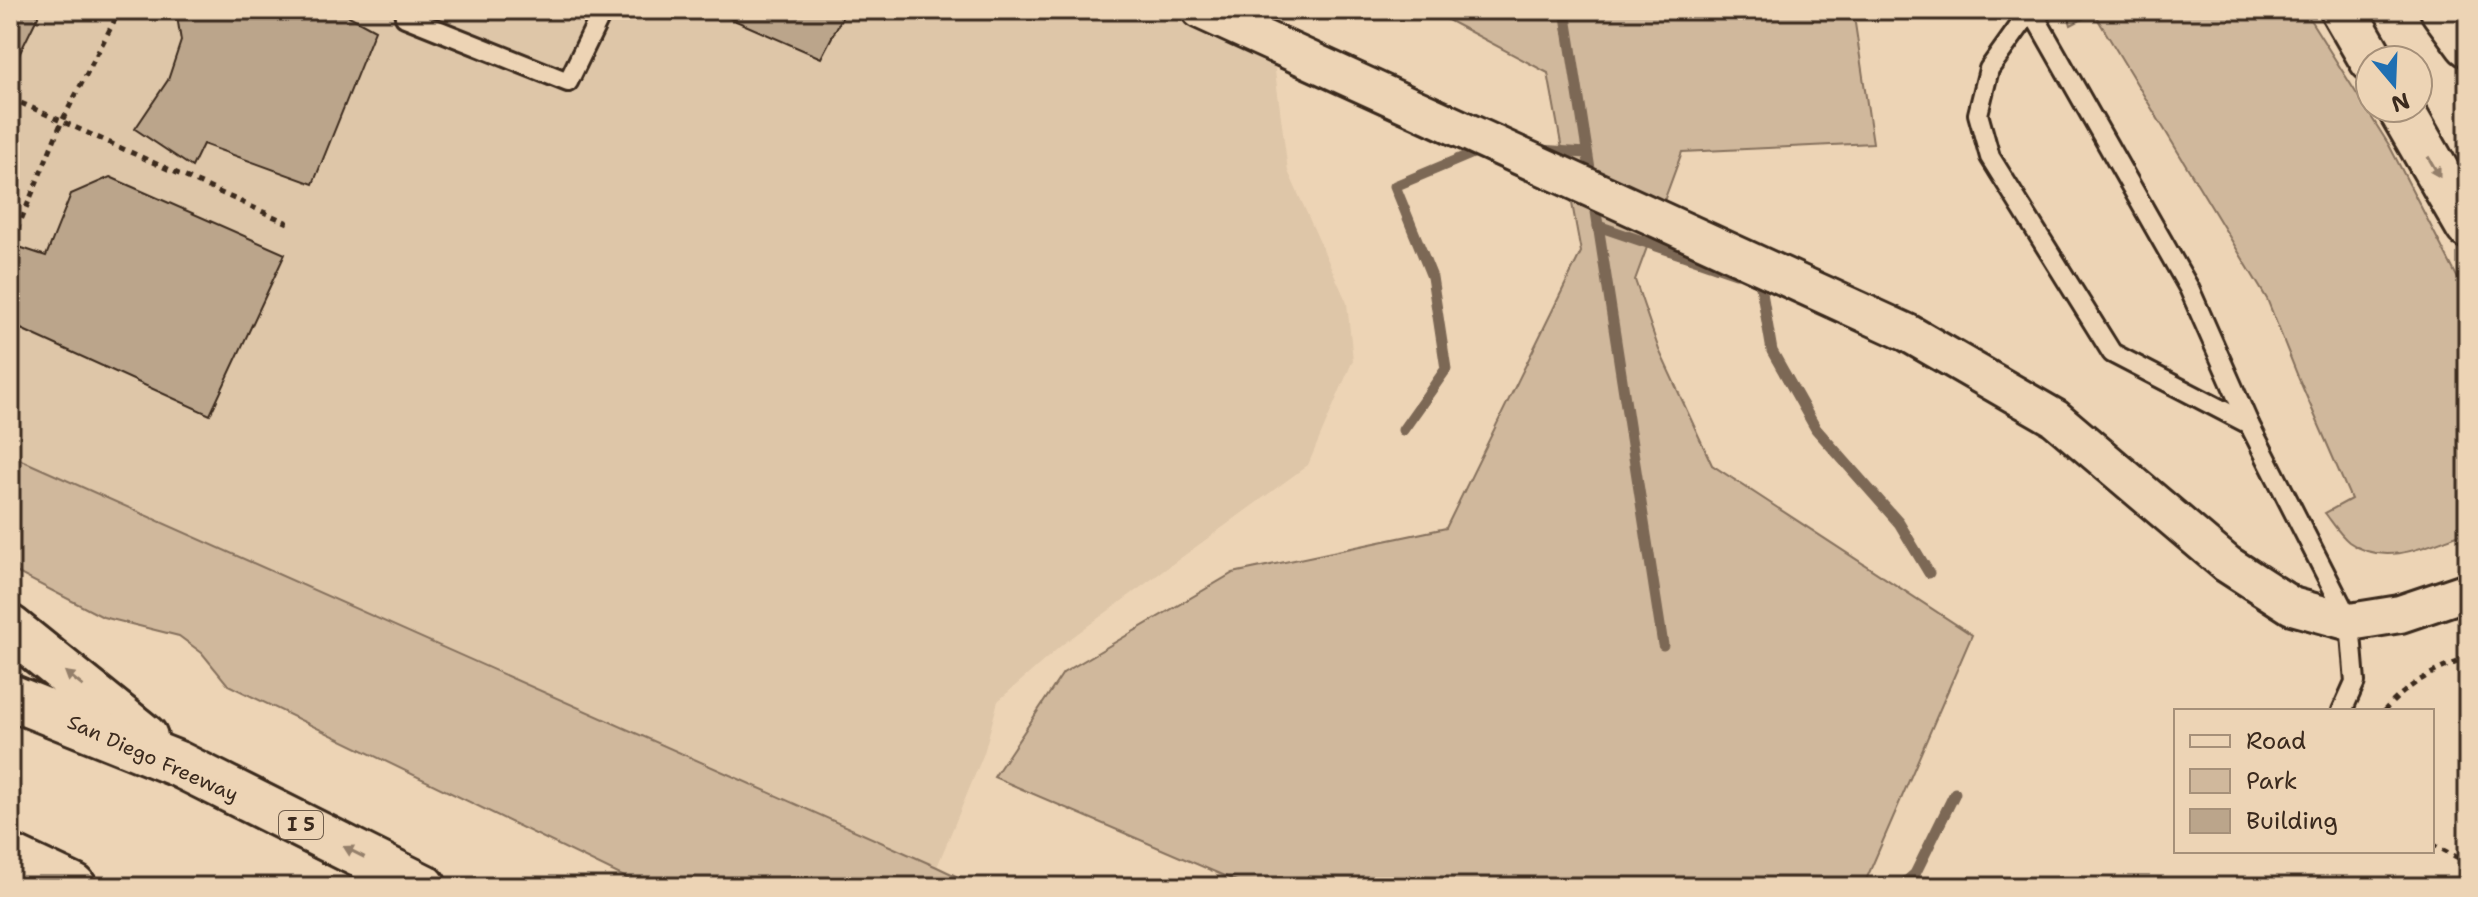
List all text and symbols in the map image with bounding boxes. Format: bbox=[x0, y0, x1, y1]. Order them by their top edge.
north arrow bbox=[2354, 44, 2434, 124]
text: N bbox=[2387, 86, 2413, 119]
one-way arrow bbox=[2427, 156, 2441, 178]
one-way arrow bbox=[64, 672, 84, 688]
street label: San Diego Freeway bbox=[63, 709, 243, 807]
legend bbox=[2174, 709, 2434, 853]
text: Road bbox=[2246, 725, 2306, 757]
text: Park bbox=[2246, 765, 2298, 797]
text: Building bbox=[2246, 805, 2338, 837]
road number: I 5 bbox=[279, 811, 323, 839]
one-way arrow bbox=[342, 845, 366, 859]

